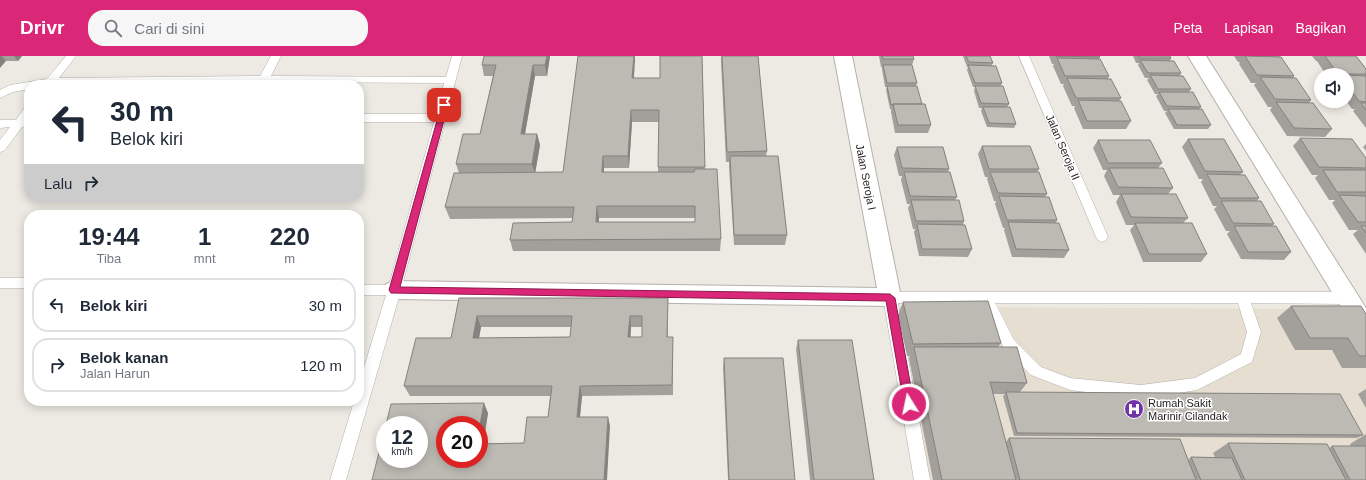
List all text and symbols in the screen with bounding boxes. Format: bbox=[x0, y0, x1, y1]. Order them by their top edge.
search box bbox=[88, 10, 368, 46]
text: Drivr bbox=[20, 17, 64, 38]
icon: search bbox=[102, 17, 124, 39]
text: Cari di sini bbox=[134, 20, 204, 37]
text: Peta bbox=[1174, 20, 1202, 36]
text: Lapisan bbox=[1224, 20, 1273, 36]
text: Bagikan bbox=[1295, 20, 1346, 36]
map controls bbox=[1314, 68, 1354, 108]
button: sound bbox=[1314, 68, 1354, 108]
pin bbox=[427, 88, 461, 122]
icon: arrive bbox=[433, 94, 455, 116]
icon: left bbox=[44, 96, 96, 148]
text: 30 m bbox=[110, 96, 174, 127]
street label: Jalan Seroja II bbox=[1044, 112, 1082, 182]
text: Belok kiri bbox=[110, 129, 183, 149]
street label: Jalan Seroja I bbox=[854, 143, 878, 211]
icon: right bbox=[80, 172, 102, 194]
text: Lalu bbox=[44, 175, 72, 192]
text: 19:44 bbox=[78, 223, 140, 250]
text: 1 bbox=[198, 223, 211, 250]
text: 220 bbox=[270, 223, 310, 250]
text: Tiba bbox=[97, 251, 121, 266]
text: mnt bbox=[194, 251, 216, 266]
text: m bbox=[284, 251, 295, 266]
icon: left bbox=[46, 294, 68, 316]
text: Belok kiri bbox=[80, 297, 148, 314]
text: 30 m bbox=[309, 297, 342, 314]
text: Belok kanan bbox=[80, 349, 168, 366]
icon: right bbox=[46, 354, 68, 376]
text: 120 m bbox=[300, 357, 342, 374]
text: Jalan Harun bbox=[80, 366, 150, 381]
position arrow bbox=[888, 383, 930, 425]
place label: Rumah Sakit Marinir Cilandak bbox=[1148, 397, 1228, 422]
hospital icon: Rumah Sakit Marinir Cilandak bbox=[1123, 398, 1145, 420]
speed limit sign: 20 bbox=[436, 416, 488, 468]
text: 12 bbox=[391, 426, 413, 448]
text: km/h bbox=[391, 446, 413, 457]

